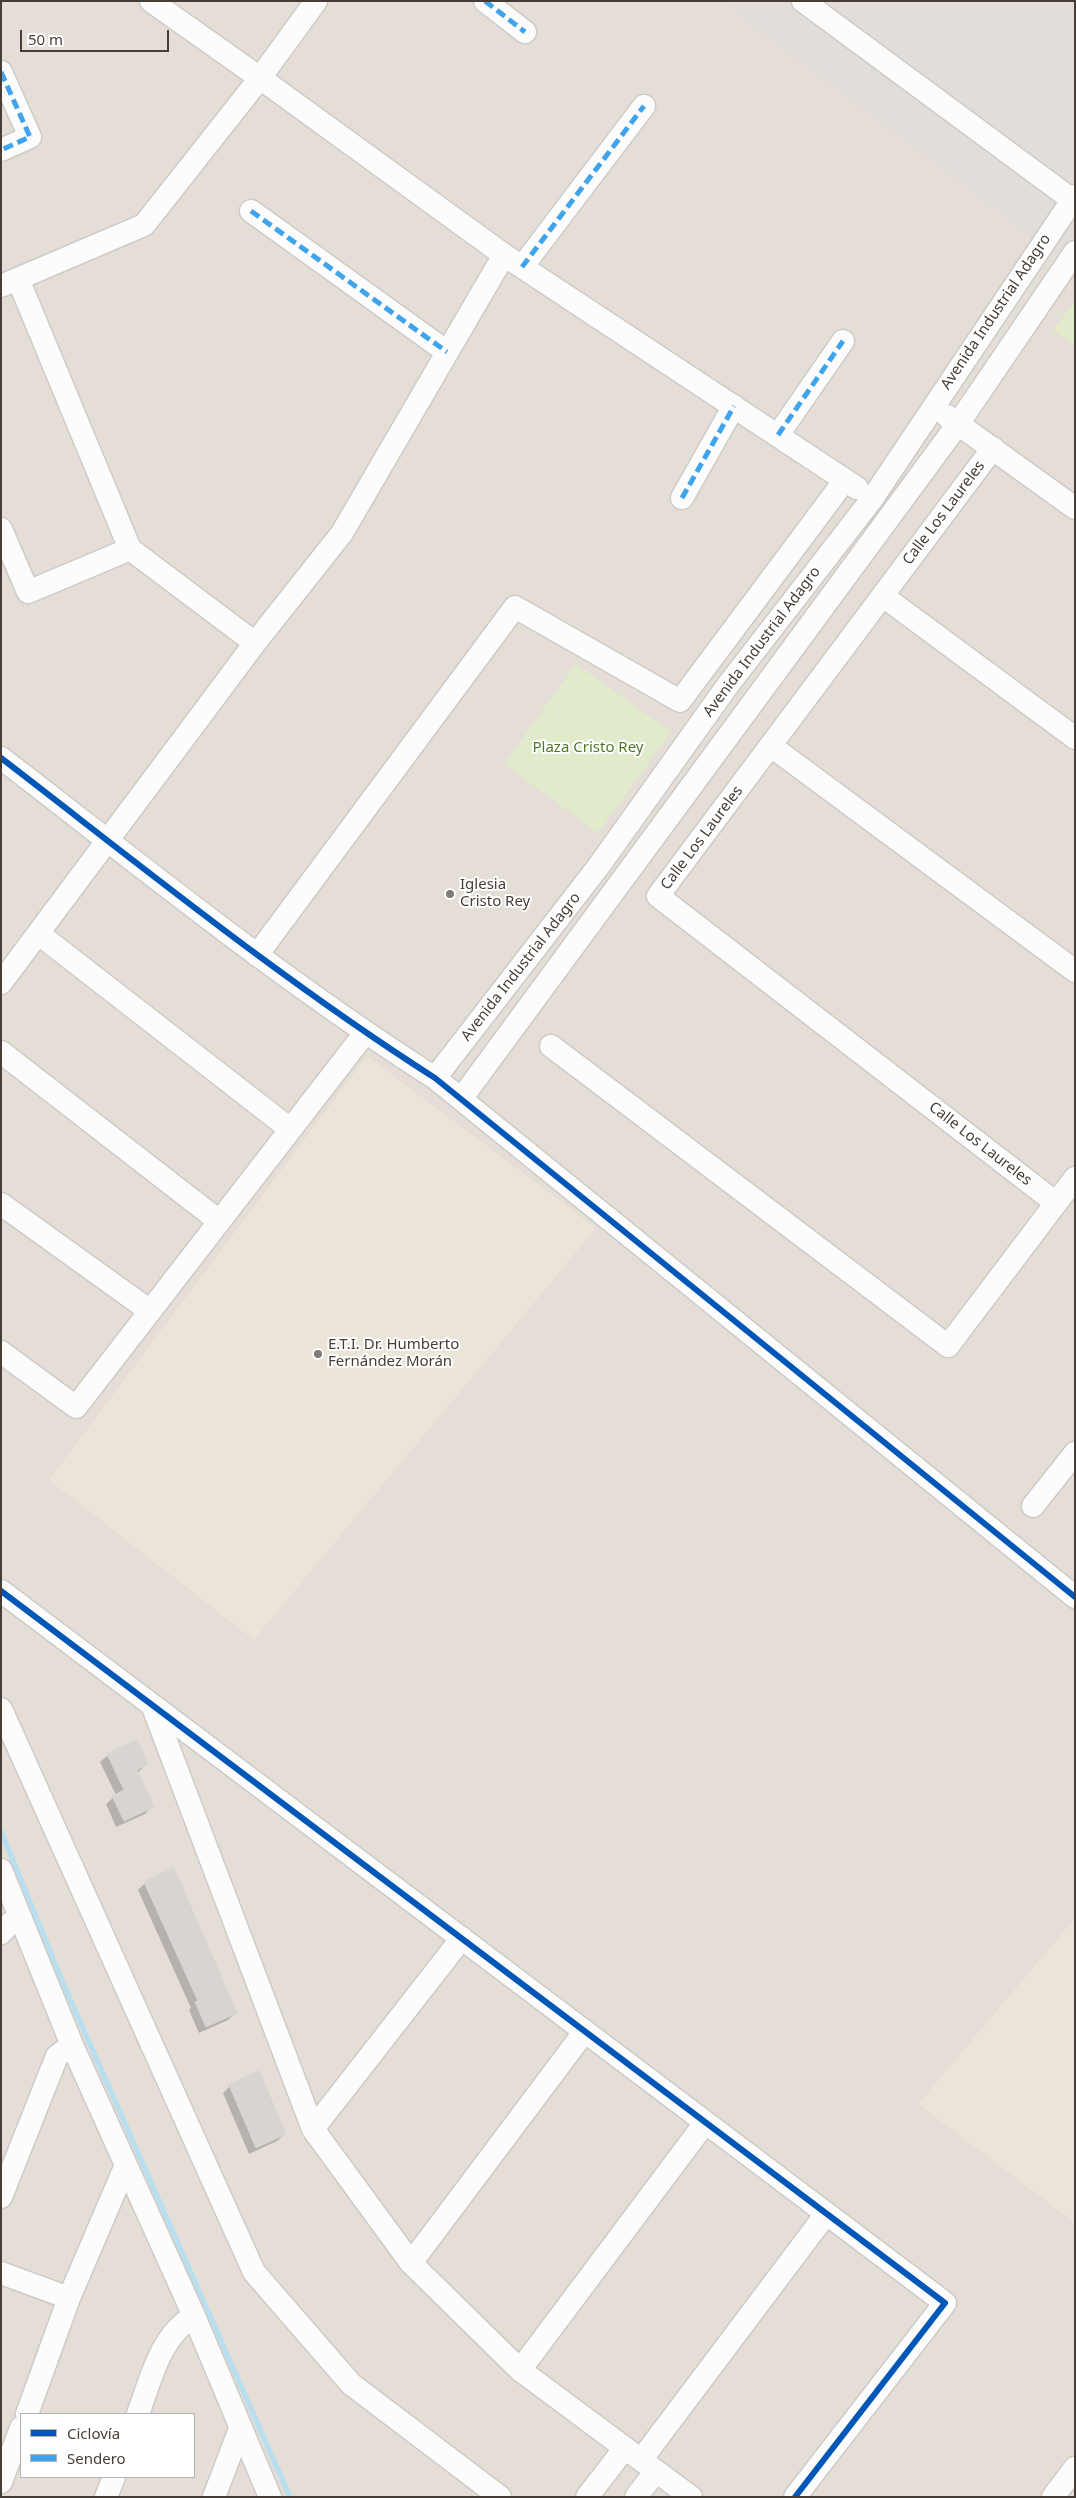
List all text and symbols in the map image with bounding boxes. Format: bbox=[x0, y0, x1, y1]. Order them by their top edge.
scale bar bbox=[22, 20, 171, 52]
text: 50 m bbox=[28, 29, 63, 49]
street label: Avenida Industrial Adagro bbox=[937, 231, 1055, 393]
street label: Calle Los Laureles bbox=[899, 457, 989, 569]
street label: Avenida Industrial Adagro bbox=[700, 563, 824, 721]
park label: Plaza Cristo Rey bbox=[533, 739, 643, 757]
street label: Calle Los Laureles bbox=[657, 782, 747, 894]
place label: Iglesia Cristo Rey bbox=[460, 876, 530, 911]
marker: Iglesia Cristo Rey bbox=[444, 888, 456, 900]
street label: Avenida Industrial Adagro bbox=[457, 889, 585, 1045]
street label: Calle Los Laureles bbox=[925, 1098, 1035, 1190]
place label: E.T.I. Dr. Humberto Fernández Morán bbox=[328, 1336, 459, 1371]
marker: E.T.I. Dr. Humberto Fernández Morán bbox=[312, 1348, 324, 1360]
legend bbox=[20, 2413, 195, 2478]
text: Ciclovía bbox=[67, 2423, 120, 2443]
text: Sendero bbox=[67, 2448, 126, 2468]

